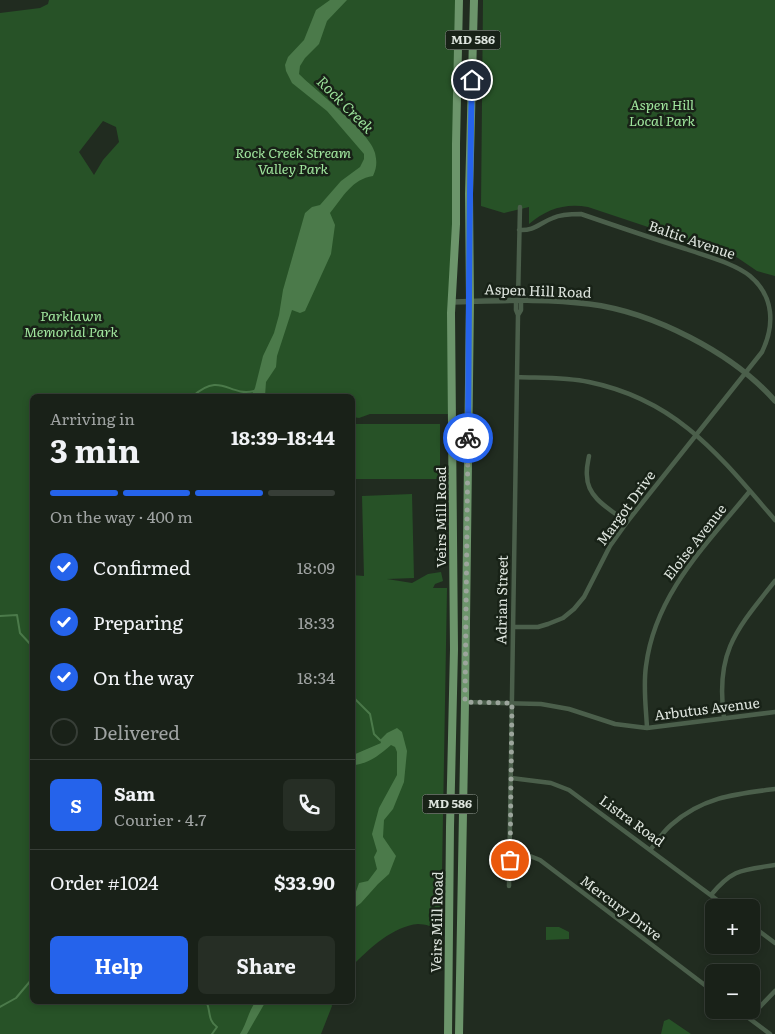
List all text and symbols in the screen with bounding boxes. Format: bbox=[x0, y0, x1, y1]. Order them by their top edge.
road number: MD 586 bbox=[446, 30, 500, 50]
pin bbox=[451, 59, 493, 101]
icon: home bbox=[458, 66, 486, 94]
water label: Rock Creek bbox=[312, 70, 381, 139]
park label: Aspen Hill Local Park bbox=[629, 94, 696, 130]
park label: Rock Creek Stream Valley Park bbox=[235, 142, 352, 178]
street label: Baltic Avenue bbox=[646, 215, 738, 263]
street label: Aspen Hill Road bbox=[484, 278, 592, 302]
park label: Parklawn Memorial Park bbox=[24, 305, 118, 341]
text: Arriving in bbox=[50, 406, 135, 430]
courier bbox=[443, 413, 493, 463]
text: 18:39–18:44 bbox=[231, 423, 335, 451]
icon: bike bbox=[454, 424, 482, 452]
text: 3 min bbox=[50, 425, 140, 473]
street label: Veirs Mill Road bbox=[430, 466, 450, 568]
street label: Margot Drive bbox=[591, 466, 659, 549]
street label: Eloise Avenue bbox=[658, 499, 730, 584]
text: On the way · 400 m bbox=[50, 504, 193, 528]
icon: check bbox=[50, 553, 78, 581]
text: Confirmed bbox=[93, 553, 191, 581]
text: 18:09 bbox=[297, 555, 335, 579]
street label: Adrian Street bbox=[490, 555, 512, 645]
icon: check bbox=[50, 608, 78, 636]
text: Preparing bbox=[93, 608, 183, 636]
text: 18:33 bbox=[298, 610, 335, 634]
icon: check bbox=[50, 663, 78, 691]
text: On the way bbox=[93, 663, 194, 691]
text: 18:34 bbox=[297, 665, 335, 689]
street label: Arbutus Avenue bbox=[653, 692, 761, 724]
text: Delivered bbox=[93, 718, 180, 746]
text: Sam bbox=[114, 779, 155, 807]
button: phone bbox=[283, 779, 335, 831]
street label: Listra Road bbox=[596, 790, 670, 851]
text: S bbox=[70, 791, 82, 819]
road number: MD 586 bbox=[422, 794, 478, 814]
text: Courier · 4.7 bbox=[114, 807, 206, 831]
pin bbox=[489, 839, 531, 881]
icon: bag bbox=[496, 846, 524, 874]
text: Order #1024 bbox=[50, 868, 159, 896]
text: $33.90 bbox=[274, 868, 335, 896]
street label: Mercury Drive bbox=[577, 870, 667, 945]
street label: Veirs Mill Road bbox=[425, 871, 447, 973]
map controls bbox=[705, 899, 760, 1019]
button: + bbox=[705, 899, 760, 954]
button: Help bbox=[50, 936, 188, 994]
button: Share bbox=[198, 936, 335, 994]
button: − bbox=[705, 964, 760, 1019]

